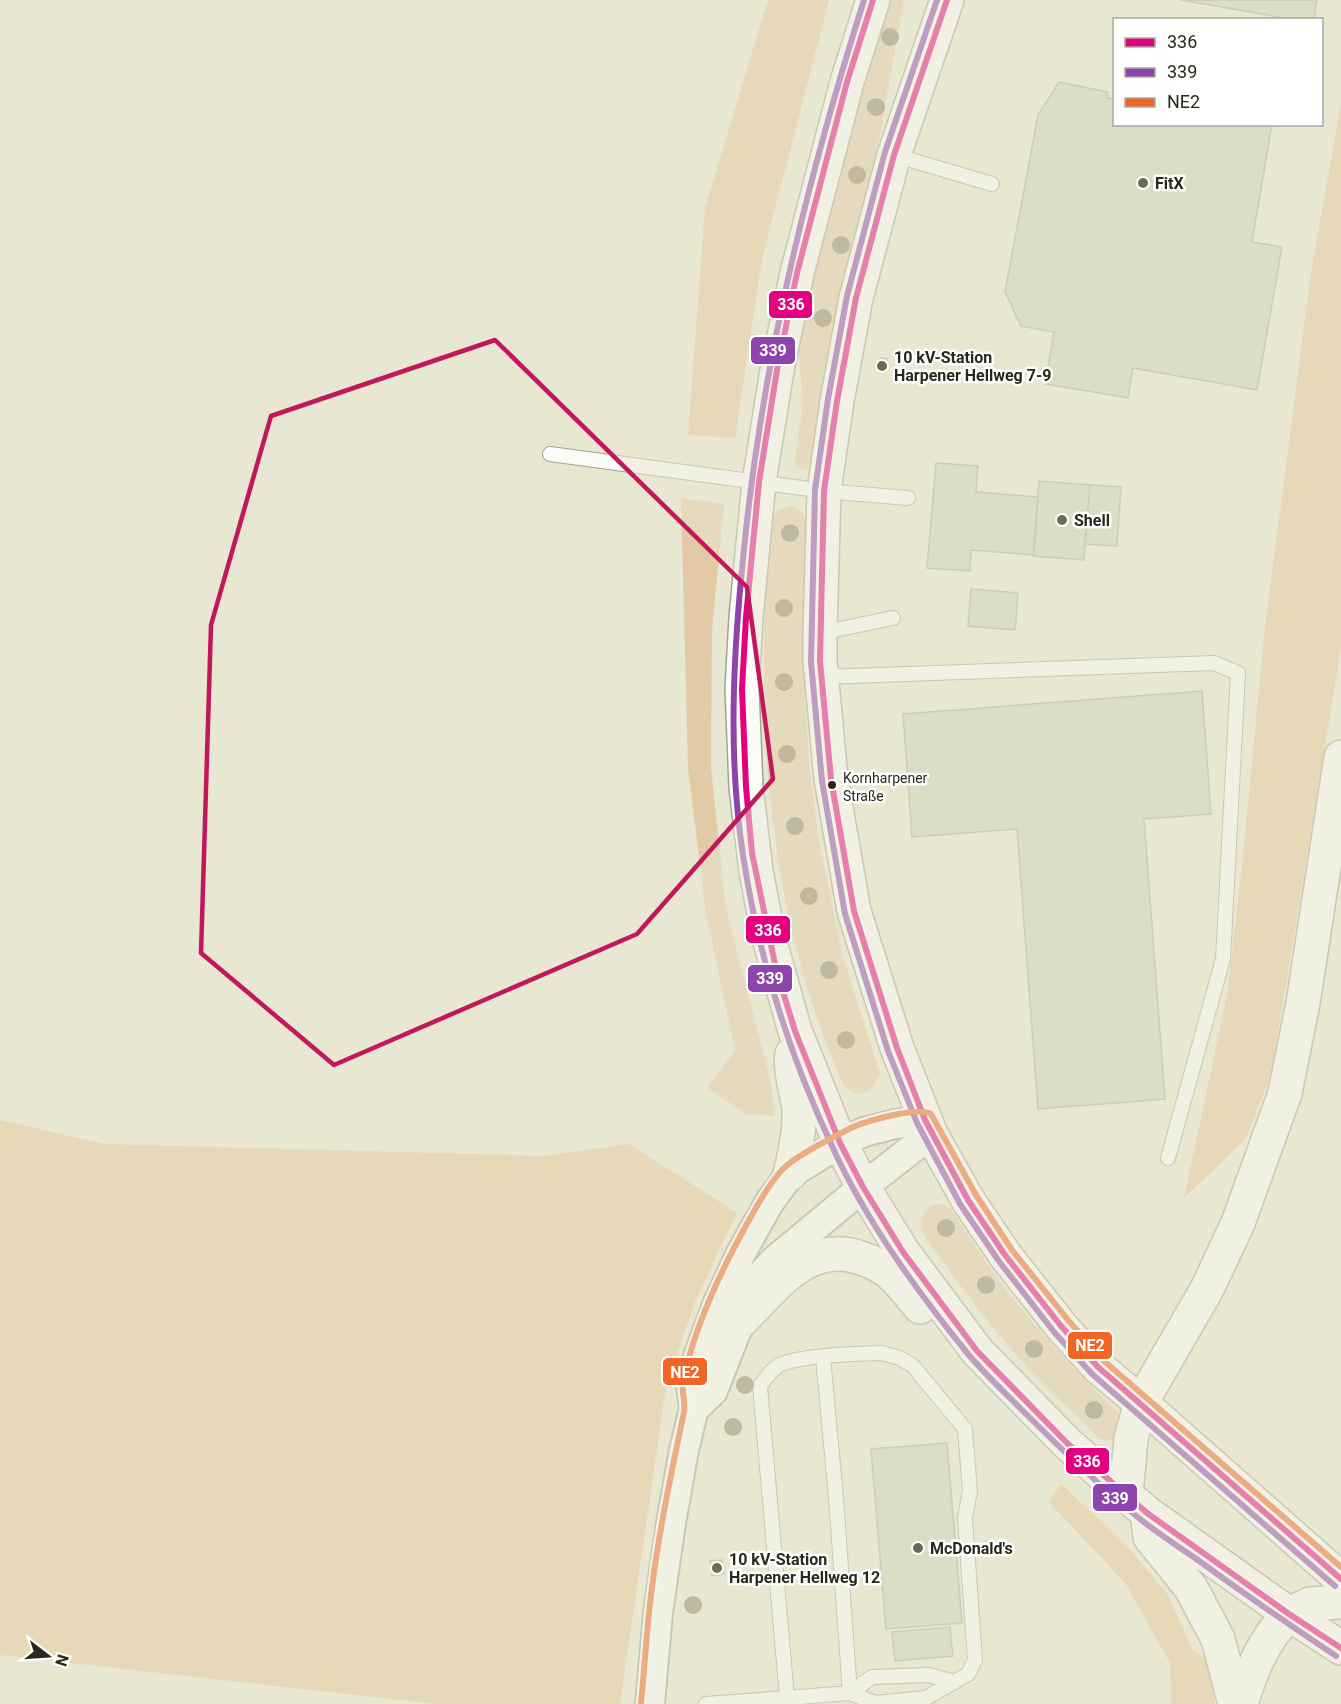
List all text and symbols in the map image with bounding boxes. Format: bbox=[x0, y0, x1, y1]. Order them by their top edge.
legend bbox=[1113, 18, 1323, 126]
text: 336 bbox=[1167, 31, 1197, 52]
text: 339 bbox=[1167, 61, 1197, 82]
text: NE2 bbox=[1167, 91, 1200, 112]
place label: FitX bbox=[1155, 174, 1184, 193]
marker: FitX bbox=[1136, 176, 1150, 190]
line badge: 336 bbox=[768, 290, 813, 319]
text: 336 bbox=[777, 295, 805, 314]
line badge: 339 bbox=[750, 336, 796, 365]
text: 339 bbox=[759, 341, 787, 360]
place label: 10 kV-Station Harpener Hellweg 7-9 bbox=[894, 348, 1051, 385]
marker: 10 kV-Station Harpener Hellweg 7-9 bbox=[875, 359, 889, 373]
place label: Shell bbox=[1074, 511, 1110, 530]
marker: Shell bbox=[1055, 513, 1069, 527]
place label: Kornharpener Straße bbox=[843, 770, 928, 804]
marker: Kornharpener Straße bbox=[826, 779, 838, 791]
line badge: 336 bbox=[745, 915, 791, 944]
text: 336 bbox=[754, 921, 782, 940]
line badge: 339 bbox=[747, 964, 793, 993]
text: 339 bbox=[756, 969, 784, 988]
line badge: NE2 bbox=[1067, 1331, 1113, 1360]
text: NE2 bbox=[1075, 1336, 1105, 1355]
line badge: NE2 bbox=[662, 1357, 708, 1386]
text: NE2 bbox=[670, 1363, 700, 1382]
line badge: 336 bbox=[1065, 1447, 1110, 1475]
text: 336 bbox=[1073, 1452, 1101, 1471]
line badge: 339 bbox=[1092, 1483, 1138, 1512]
text: 339 bbox=[1101, 1489, 1129, 1508]
place label: McDonald's bbox=[930, 1539, 1013, 1558]
marker: McDonald's bbox=[911, 1541, 925, 1555]
place label: 10 kV-Station Harpener Hellweg 12 bbox=[729, 1550, 880, 1587]
marker: 10 kV-Station Harpener Hellweg 12 bbox=[710, 1561, 724, 1575]
north arrow bbox=[18, 1626, 78, 1686]
text: N bbox=[51, 1652, 73, 1668]

